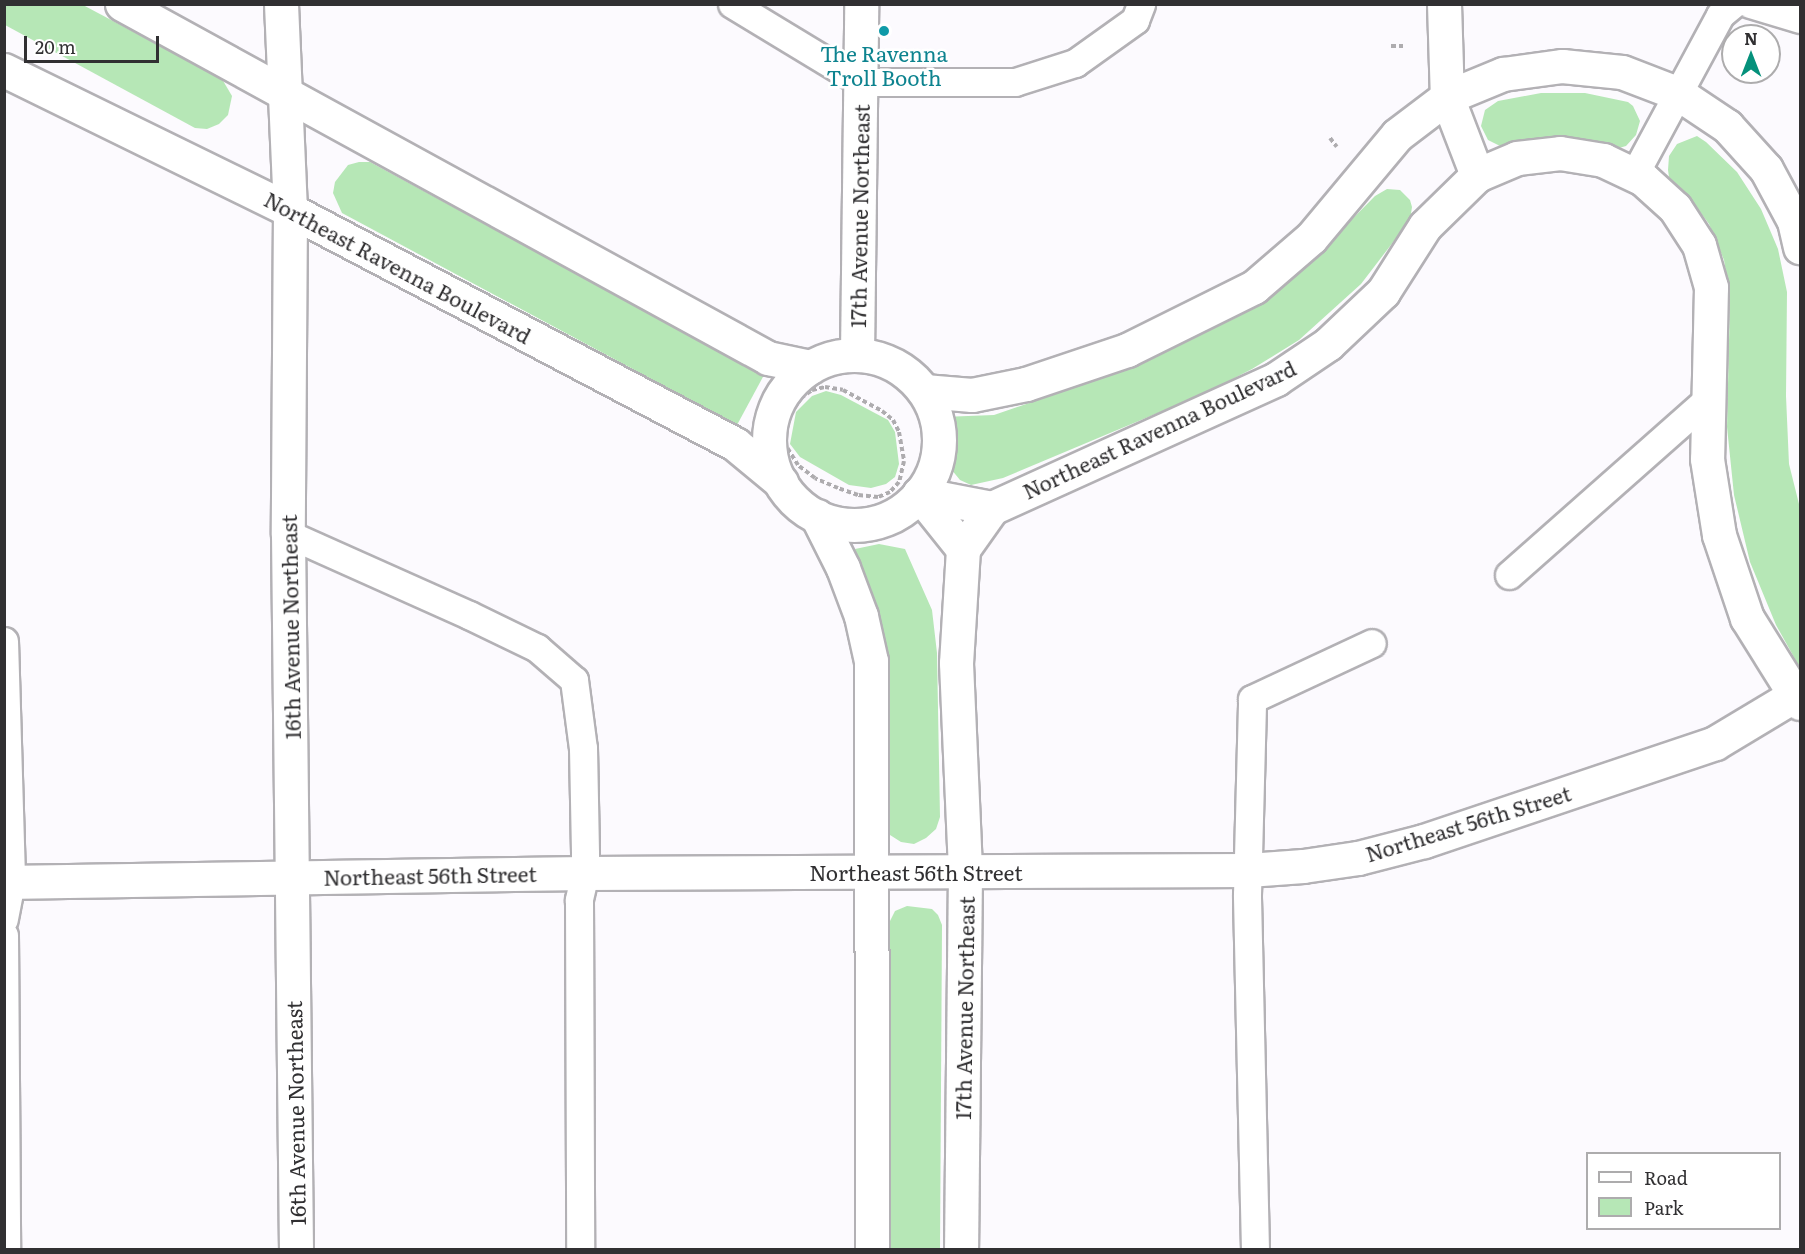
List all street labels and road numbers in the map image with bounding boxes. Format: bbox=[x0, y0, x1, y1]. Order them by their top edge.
street label: 17th Avenue Northeast bbox=[844, 104, 874, 328]
street label: Northeast Ravenna Boulevard bbox=[260, 186, 536, 348]
street label: Northeast Ravenna Boulevard bbox=[1018, 355, 1300, 503]
street label: 16th Avenue Northeast bbox=[275, 514, 305, 740]
street label: Northeast 56th Street bbox=[1362, 780, 1574, 866]
street label: Northeast 56th Street bbox=[809, 859, 1023, 885]
street label: Northeast 56th Street bbox=[323, 861, 537, 889]
street label: 17th Avenue Northeast bbox=[949, 896, 979, 1120]
street label: 16th Avenue Northeast bbox=[280, 1000, 310, 1226]

